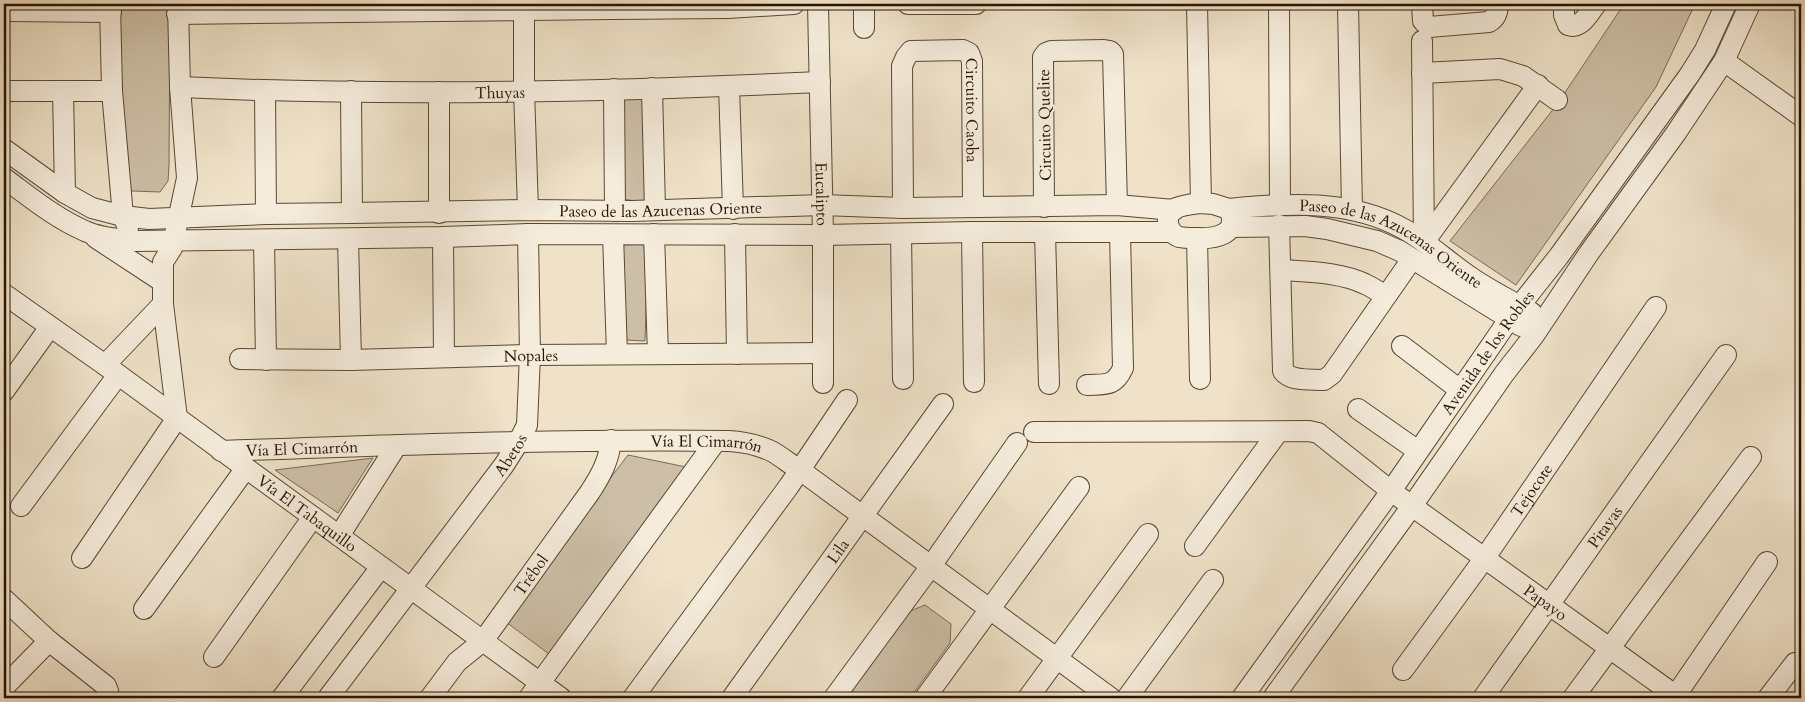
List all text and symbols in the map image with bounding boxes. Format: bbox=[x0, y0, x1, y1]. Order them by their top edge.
street label: Circuito Caoba bbox=[960, 58, 983, 162]
street label: Circuito Quelite bbox=[1033, 69, 1057, 181]
street label: Thuyas bbox=[475, 82, 525, 104]
street label: Eucalipto bbox=[809, 162, 833, 226]
street label: Paseo de las Azucenas Oriente bbox=[1299, 195, 1486, 294]
street label: Paseo de las Azucenas Oriente bbox=[559, 197, 762, 223]
street label: Avenida de los Robles bbox=[1437, 286, 1540, 419]
street label: Nopales bbox=[503, 345, 558, 368]
street label: Abetos bbox=[489, 430, 533, 481]
street label: Vía El Cimarrón bbox=[651, 431, 765, 459]
street label: Vía El Cimarrón bbox=[245, 436, 358, 462]
street label: Tejocote bbox=[1506, 459, 1558, 522]
street label: Vía El Tabaquillo bbox=[252, 470, 361, 558]
street label: Pitayas bbox=[1583, 502, 1628, 553]
street label: Lila bbox=[822, 535, 855, 568]
street label: Trébol bbox=[509, 550, 554, 600]
street label: Papayo bbox=[1519, 580, 1572, 626]

